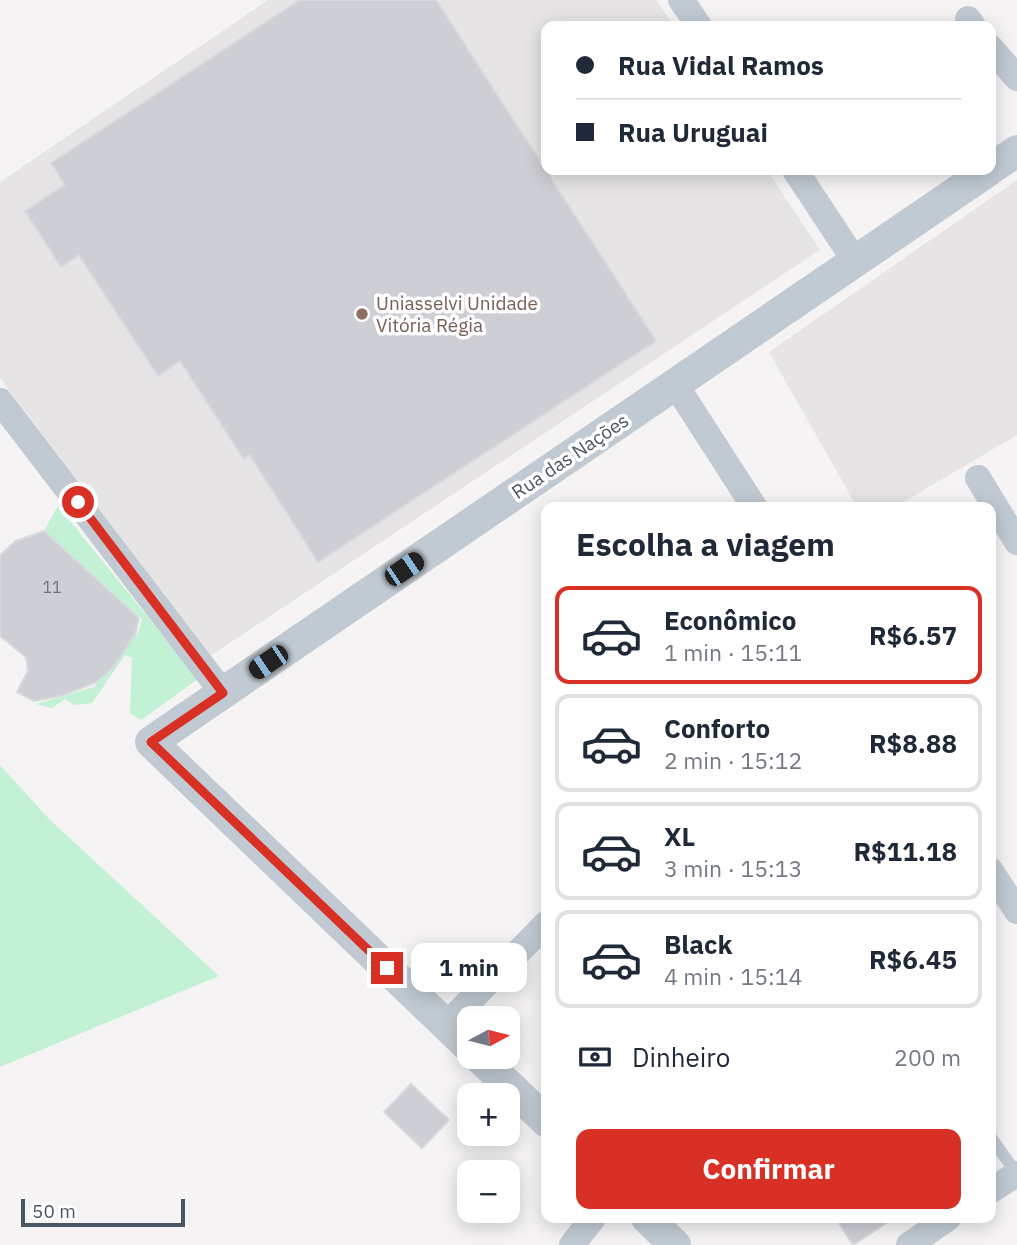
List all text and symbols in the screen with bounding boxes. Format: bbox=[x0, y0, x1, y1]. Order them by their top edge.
text: Rua Vidal Ramos bbox=[618, 48, 824, 82]
text: Rua Uruguai bbox=[618, 115, 768, 149]
place label: Uniasselvi Unidade Vitória Régia bbox=[376, 291, 538, 337]
marker: Uniasselvi Unidade Vitória Régia bbox=[354, 306, 370, 322]
street label: Rua das Nações bbox=[507, 408, 633, 504]
route start bbox=[62, 486, 94, 518]
text: Escolha a viagem bbox=[576, 523, 835, 565]
car bbox=[381, 549, 428, 589]
house number: 11 bbox=[42, 577, 62, 597]
text: Econômico bbox=[664, 603, 796, 637]
icon: car bbox=[580, 604, 643, 667]
text: R$6.57 bbox=[869, 618, 957, 652]
text: 1 min · 15:11 bbox=[664, 637, 802, 667]
car bbox=[245, 642, 292, 682]
text: Conforto bbox=[664, 711, 770, 745]
icon: car bbox=[580, 712, 643, 775]
text: R$8.88 bbox=[869, 726, 957, 760]
text: 2 min · 15:12 bbox=[664, 745, 802, 775]
text: XL bbox=[664, 819, 695, 853]
icon: car bbox=[580, 820, 643, 883]
text: R$11.18 bbox=[853, 834, 957, 868]
text: 3 min · 15:13 bbox=[664, 853, 802, 883]
text: Black bbox=[664, 927, 732, 961]
icon: car bbox=[580, 928, 643, 991]
text: R$6.45 bbox=[869, 942, 957, 976]
callout: 1 min bbox=[412, 944, 527, 992]
route end bbox=[371, 952, 403, 984]
text: 1 min bbox=[439, 952, 499, 982]
text: 4 min · 15:14 bbox=[664, 961, 802, 991]
north arrow bbox=[457, 1006, 520, 1069]
map controls bbox=[457, 1006, 520, 1223]
icon: cash bbox=[576, 1038, 614, 1076]
text: Dinheiro bbox=[632, 1040, 730, 1074]
text: 200 m bbox=[894, 1042, 961, 1072]
button: + bbox=[457, 1083, 520, 1146]
button: Confirmar bbox=[576, 1129, 961, 1209]
button: − bbox=[457, 1160, 520, 1223]
scale bar bbox=[21, 1196, 186, 1228]
text: 50 m bbox=[32, 1199, 76, 1223]

